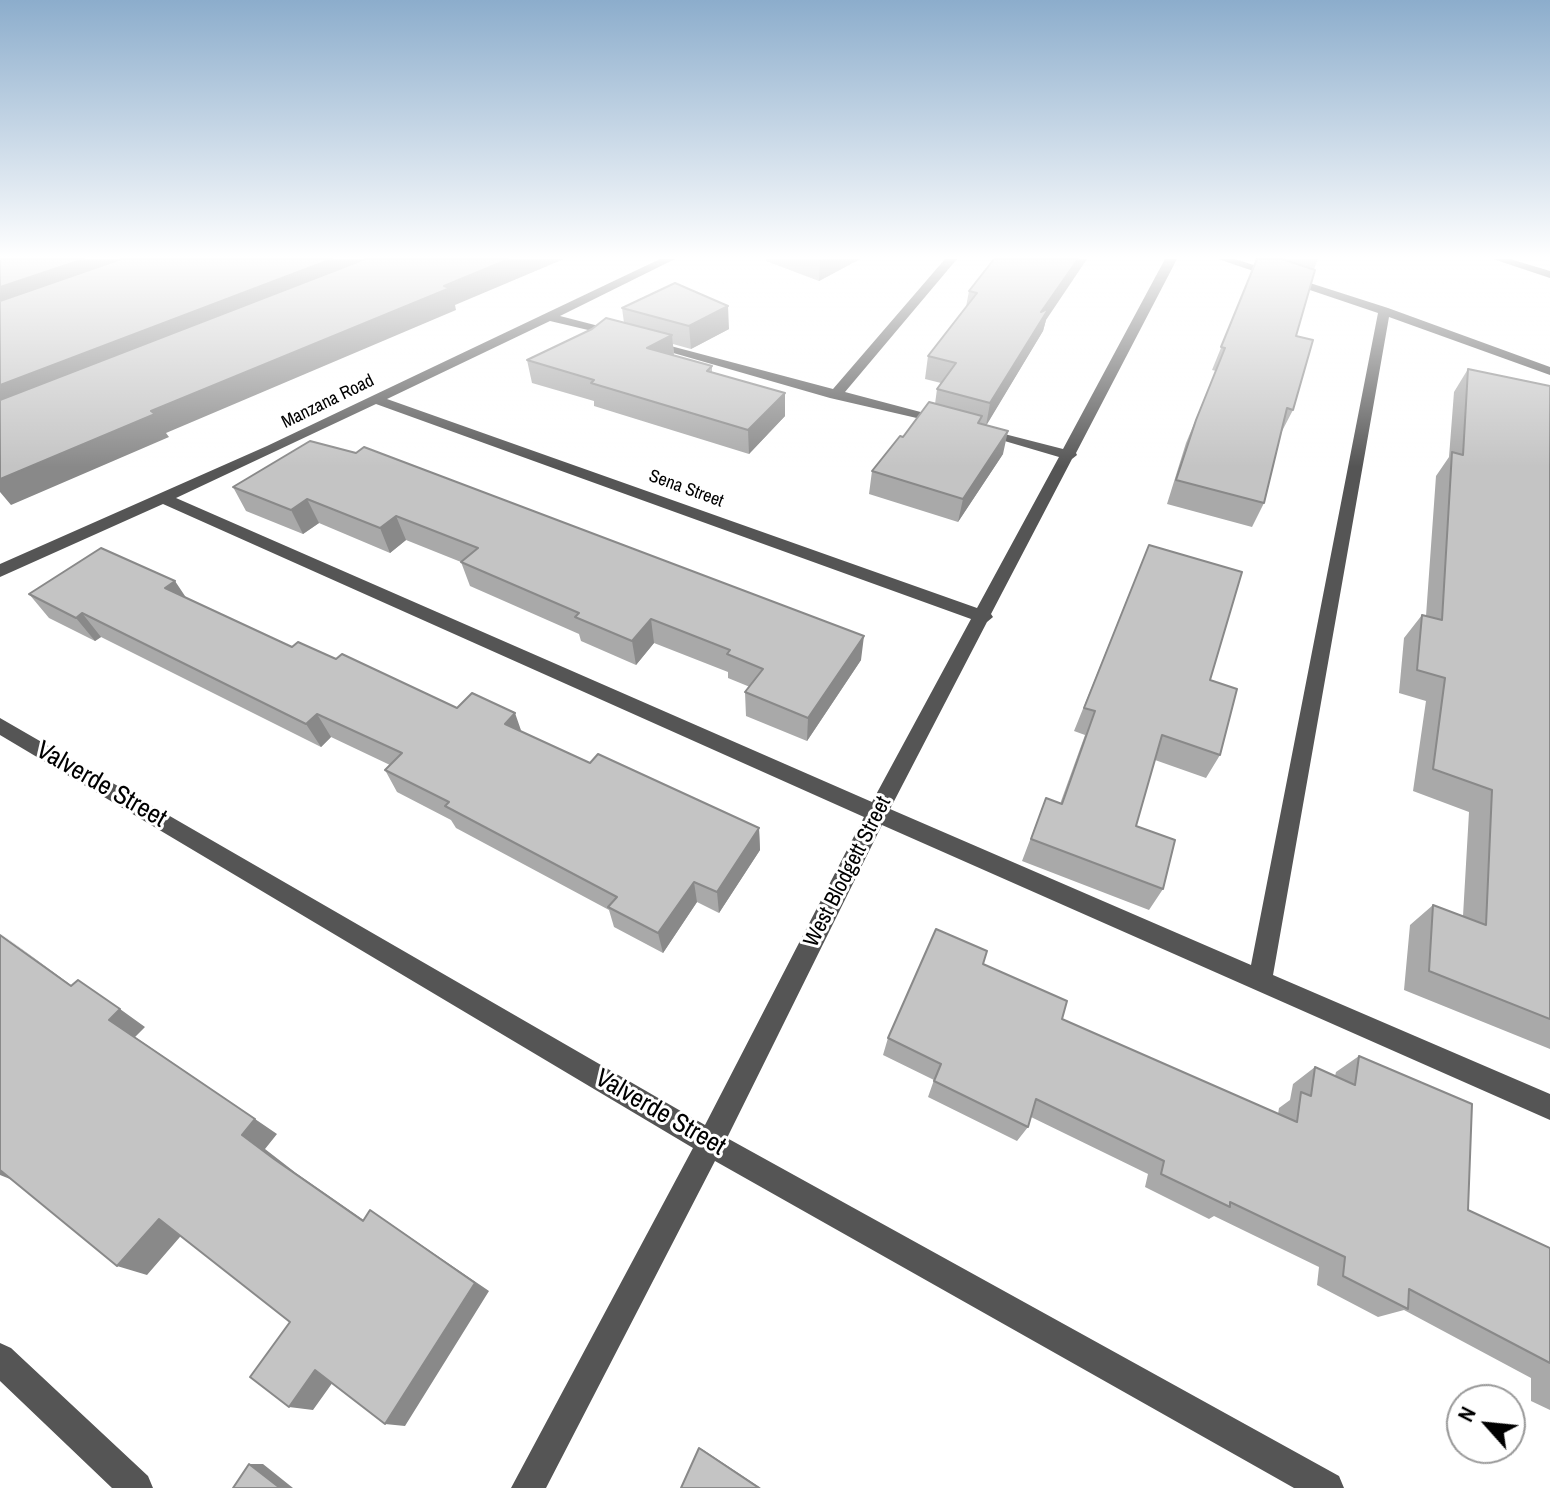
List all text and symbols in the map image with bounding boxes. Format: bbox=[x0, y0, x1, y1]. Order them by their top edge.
street label: Manzana Road bbox=[278, 370, 378, 434]
street label: Sena Street bbox=[646, 466, 726, 512]
street label: Valverde Street bbox=[30, 735, 172, 835]
street label: West Blodgett Street bbox=[799, 792, 897, 952]
street label: Valverde Street bbox=[589, 1063, 731, 1163]
north arrow bbox=[1446, 1384, 1526, 1464]
text: N bbox=[1450, 1401, 1483, 1427]

